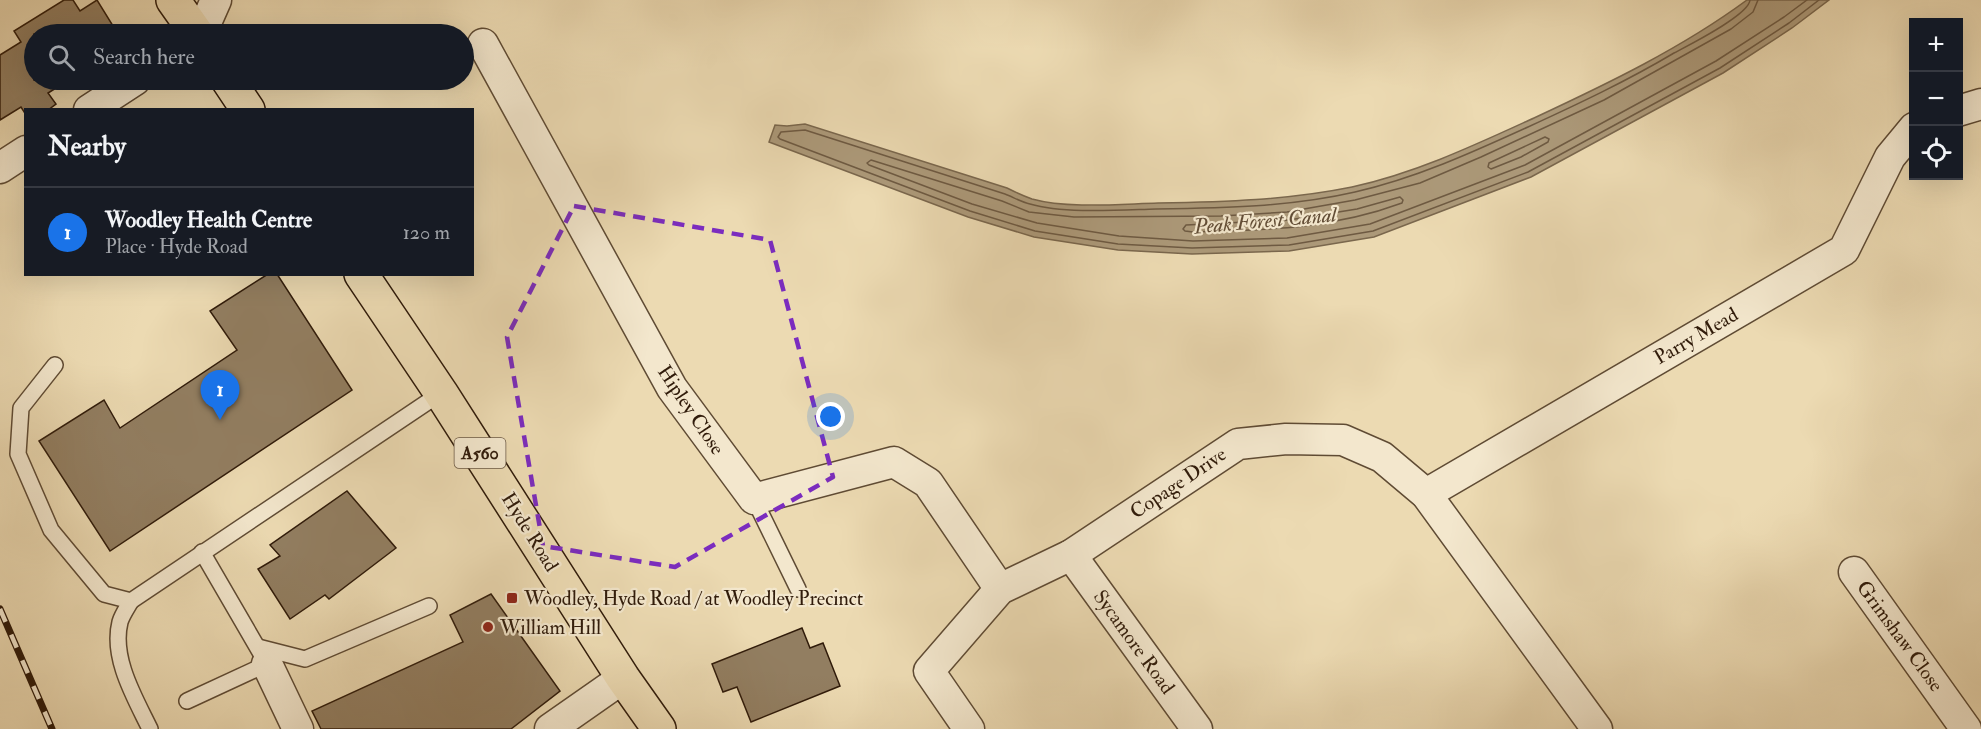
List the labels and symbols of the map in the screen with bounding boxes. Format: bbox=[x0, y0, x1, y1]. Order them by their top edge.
water label: Peak Forest Canal bbox=[1192, 201, 1339, 241]
street label: Parry Mead bbox=[1650, 302, 1743, 370]
street label: Hipley Close bbox=[651, 360, 730, 460]
pin: 1 bbox=[200, 370, 240, 420]
your location bbox=[816, 402, 845, 431]
road number: A560 bbox=[454, 438, 506, 468]
street label: Copage Drive bbox=[1125, 442, 1231, 525]
street label: Hyde Road bbox=[496, 488, 564, 576]
street label: Grimshaw Close bbox=[1851, 575, 1949, 697]
street label: Sycamore Road bbox=[1088, 585, 1180, 699]
place label: Woodley, Hyde Road / at Woodley Precinct bbox=[523, 586, 864, 611]
marker: Woodley, Hyde Road / at Woodley Precinct bbox=[505, 591, 519, 605]
place label: William Hill bbox=[499, 615, 601, 640]
marker: William Hill bbox=[481, 620, 495, 634]

